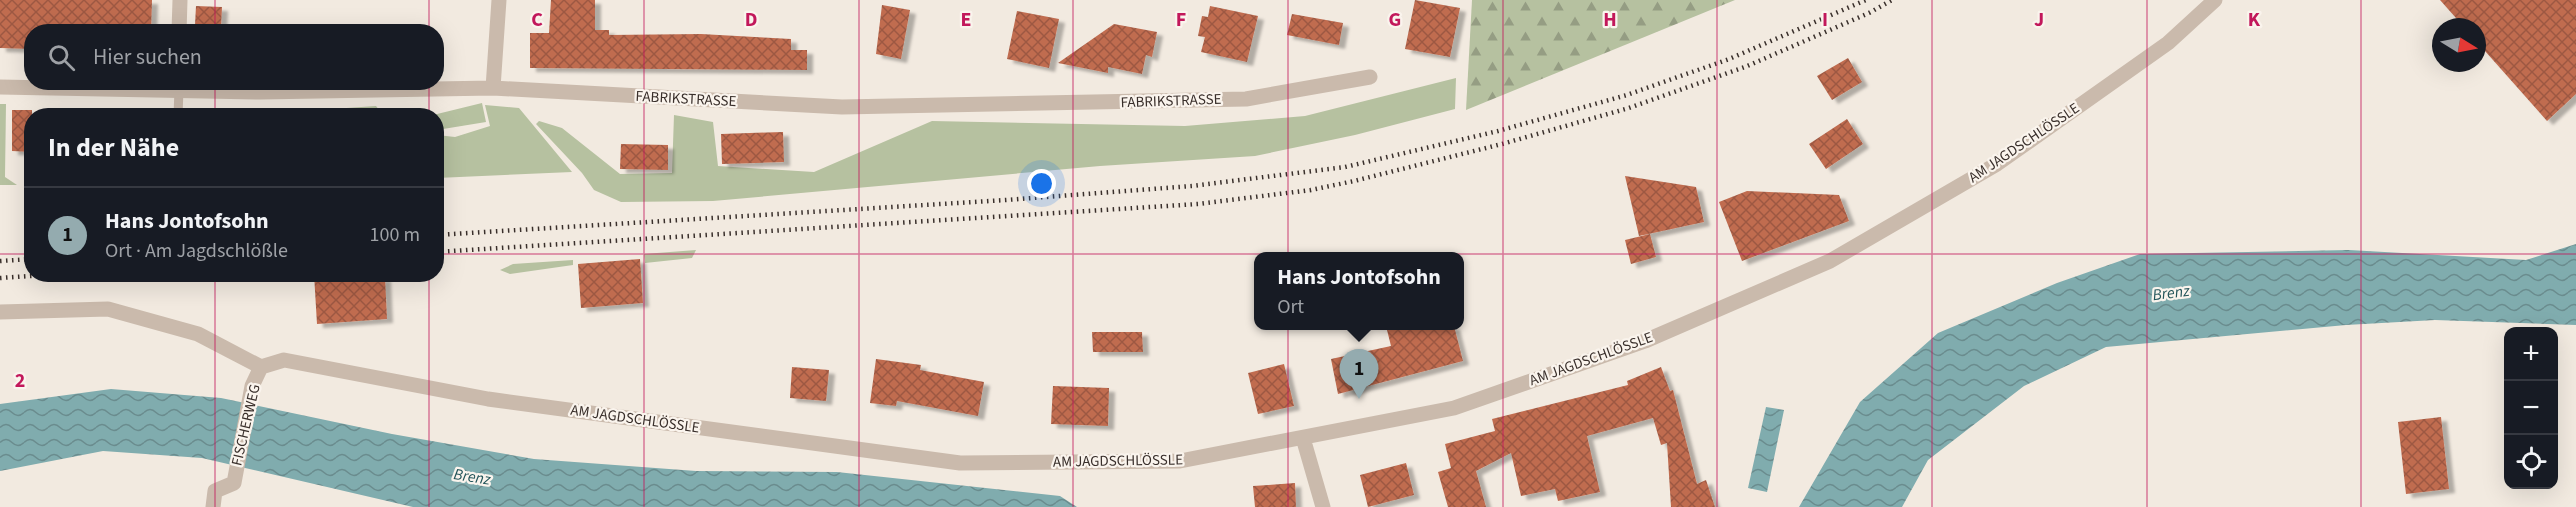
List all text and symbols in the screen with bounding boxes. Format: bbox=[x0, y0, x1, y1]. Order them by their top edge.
text: C bbox=[531, 6, 543, 34]
text: D bbox=[745, 6, 757, 34]
text: E bbox=[961, 6, 971, 34]
text: F bbox=[1176, 6, 1186, 34]
text: G bbox=[1389, 6, 1401, 34]
text: H bbox=[1603, 6, 1617, 34]
text: I bbox=[1822, 6, 1828, 34]
text: J bbox=[2034, 6, 2044, 34]
text: K bbox=[2248, 6, 2261, 34]
north arrow bbox=[2432, 18, 2486, 72]
search box bbox=[24, 24, 444, 90]
icon: search bbox=[45, 41, 78, 74]
text: Hier suchen bbox=[93, 41, 202, 73]
street label: FABRIKSTRASSE bbox=[635, 86, 737, 112]
street label: FABRIKSTRASSE bbox=[1120, 89, 1222, 113]
street label: AM JAGDSCHLÖSSLE bbox=[1964, 98, 2084, 188]
text: In der Nähe bbox=[48, 129, 179, 166]
your location bbox=[1027, 169, 1056, 198]
text: Hans Jontofsohn bbox=[105, 205, 269, 237]
text: 1 bbox=[62, 221, 73, 249]
text: 100 m bbox=[370, 221, 420, 249]
text: Ort · Am Jagdschlößle bbox=[105, 237, 288, 265]
popup bbox=[1254, 252, 1464, 330]
text: Hans Jontofsohn bbox=[1277, 261, 1441, 293]
water label: Brenz bbox=[2151, 280, 2191, 306]
text: Ort bbox=[1277, 293, 1304, 321]
street label: AM JAGDSCHLÖSSLE bbox=[1526, 327, 1656, 391]
map controls bbox=[2504, 327, 2558, 489]
button: + bbox=[2504, 327, 2558, 381]
pin: 1 bbox=[1340, 350, 1378, 399]
text: 2 bbox=[15, 367, 25, 395]
button: − bbox=[2504, 381, 2558, 435]
street label: FISCHERWEG bbox=[226, 382, 266, 468]
street label: AM JAGDSCHLÖSSLE bbox=[569, 400, 701, 438]
button: locate bbox=[2504, 435, 2558, 489]
street label: AM JAGDSCHLÖSSLE bbox=[1053, 449, 1183, 473]
water label: Brenz bbox=[452, 463, 492, 491]

